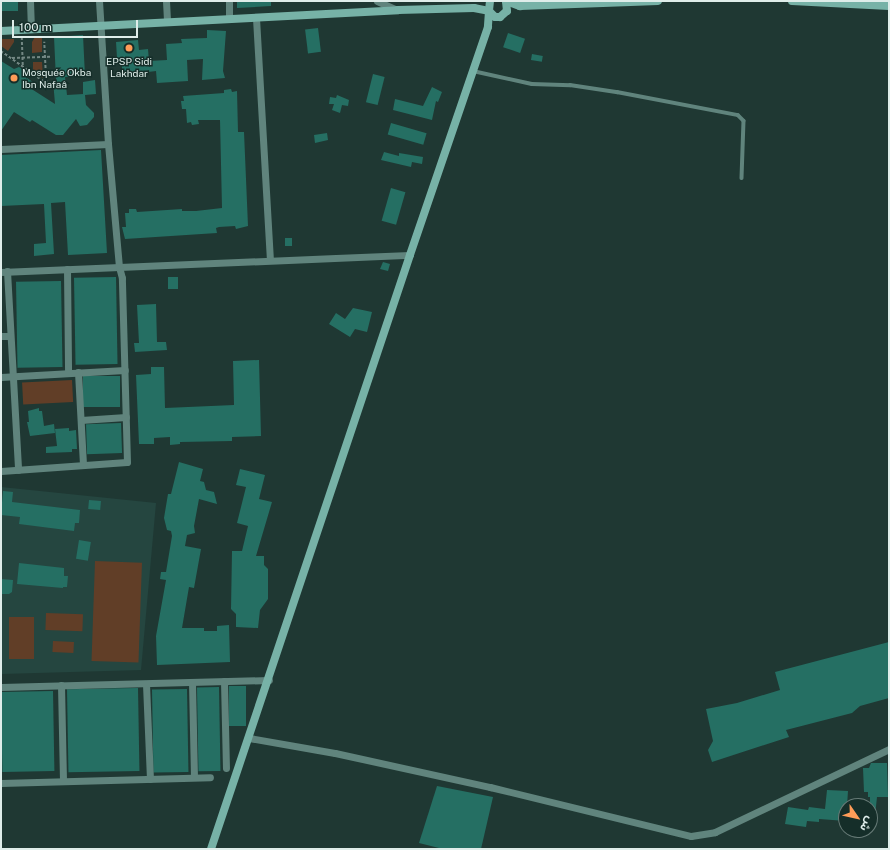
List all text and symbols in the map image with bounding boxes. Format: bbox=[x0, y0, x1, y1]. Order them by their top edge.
scale bar bbox=[14, 12, 140, 38]
text: 100 m bbox=[19, 20, 52, 34]
marker: EPSP Sidi Lakhdar bbox=[123, 42, 135, 54]
place label: EPSP Sidi Lakhdar bbox=[106, 55, 152, 78]
place label: Mosquée Okba Ibn Nafaâ bbox=[22, 66, 91, 90]
marker: Mosquée Okba Ibn Nafaâ bbox=[9, 73, 19, 83]
north arrow bbox=[838, 798, 878, 838]
text: ش bbox=[858, 815, 876, 834]

